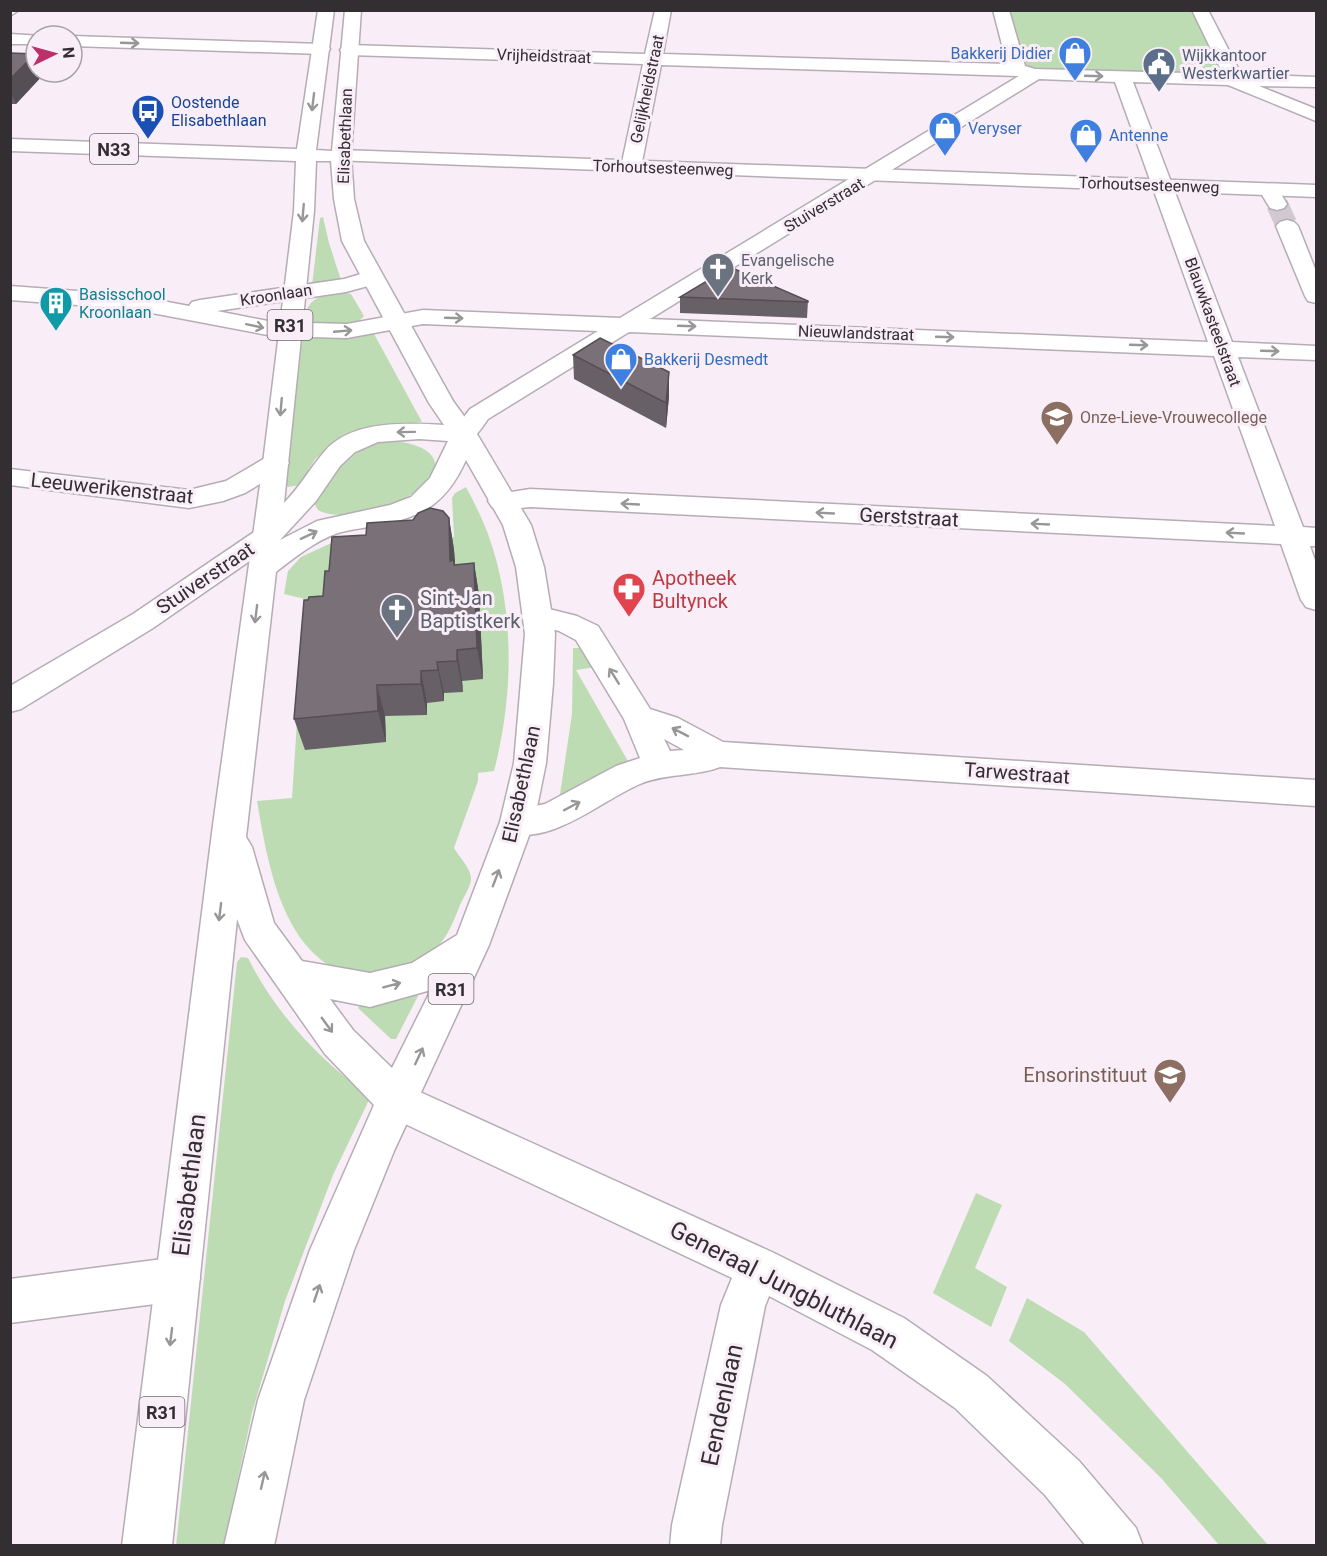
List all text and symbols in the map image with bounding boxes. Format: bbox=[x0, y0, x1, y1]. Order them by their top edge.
north arrow bbox=[24, 24, 84, 84]
street label: Gelijkheidstraat bbox=[626, 33, 668, 145]
shop icon: Bakkerij Didier bbox=[1057, 35, 1093, 82]
one-way arrow bbox=[120, 37, 140, 48]
place label: Bakkerij Didier bbox=[950, 44, 1053, 63]
street label: Vrijheidstraat bbox=[496, 45, 592, 67]
text: N bbox=[58, 46, 78, 59]
public building icon: Wijkkantoor Westerkwartier bbox=[1141, 46, 1177, 93]
place label: Wijkkantoor Westerkwartier bbox=[1182, 46, 1290, 83]
one-way arrow bbox=[1083, 71, 1103, 82]
street label: Elisabethlaan bbox=[334, 88, 356, 184]
one-way arrow bbox=[307, 91, 318, 111]
bus stop icon: Oostende Elisabethlaan bbox=[130, 93, 166, 140]
place label: Oostende Elisabethlaan bbox=[171, 93, 266, 130]
shop icon: Veryser bbox=[927, 110, 963, 157]
shop icon: Antenne bbox=[1068, 117, 1104, 164]
place label: Veryser bbox=[968, 119, 1022, 138]
place label: Antenne bbox=[1109, 126, 1168, 145]
road number: N33 bbox=[90, 134, 138, 164]
street label: Torhoutsesteenweg bbox=[592, 156, 734, 180]
street label: Torhoutsesteenweg bbox=[1078, 173, 1220, 197]
street label: Stuiverstraat bbox=[780, 174, 868, 236]
one-way arrow bbox=[297, 203, 308, 223]
church icon: Evangelische Kerk bbox=[700, 251, 736, 298]
place label: Evangelische Kerk bbox=[741, 251, 834, 288]
street label: Blauwkasteelstraat bbox=[1181, 255, 1245, 389]
street label: Kroonlaan bbox=[239, 280, 313, 310]
building icon: Basisschool Kroonlaan bbox=[38, 285, 74, 332]
place label: Basisschool Kroonlaan bbox=[79, 285, 166, 322]
road number: R31 bbox=[268, 310, 312, 340]
one-way arrow bbox=[443, 312, 463, 324]
one-way arrow bbox=[676, 320, 696, 332]
one-way arrow bbox=[245, 321, 264, 332]
street label: Nieuwlandstraat bbox=[798, 321, 914, 345]
one-way arrow bbox=[332, 325, 352, 336]
one-way arrow bbox=[934, 331, 954, 343]
one-way arrow bbox=[1129, 340, 1149, 351]
shop icon: Bakkerij Desmedt bbox=[603, 341, 639, 388]
one-way arrow bbox=[1260, 345, 1279, 356]
place label: Bakkerij Desmedt bbox=[644, 350, 768, 369]
one-way arrow bbox=[275, 397, 286, 416]
school or university icon: Onze-Lieve-Vrouwecollege bbox=[1039, 399, 1075, 446]
place label: Onze-Lieve-Vrouwecollege bbox=[1080, 408, 1267, 427]
one-way arrow bbox=[396, 426, 416, 438]
street label: Leeuwerikenstraat bbox=[29, 468, 195, 508]
one-way arrow bbox=[620, 498, 640, 509]
street label: Gerststraat bbox=[859, 502, 959, 532]
one-way arrow bbox=[815, 508, 835, 519]
one-way arrow bbox=[1031, 518, 1051, 529]
one-way arrow bbox=[1226, 528, 1246, 539]
one-way arrow bbox=[300, 529, 318, 541]
street label: Stuiverstraat bbox=[152, 537, 258, 619]
place label: Apotheek Bultynck bbox=[652, 566, 737, 613]
pharmacy icon: Apotheek Bultynck bbox=[611, 571, 647, 618]
place label: Sint-Jan Baptistkerk bbox=[420, 586, 521, 633]
church icon: Sint-Jan Baptistkerk bbox=[379, 592, 415, 639]
one-way arrow bbox=[251, 604, 262, 624]
one-way arrow bbox=[607, 668, 619, 685]
street label: Elisabethlaan bbox=[497, 723, 545, 845]
one-way arrow bbox=[672, 726, 690, 738]
street label: Tarwestraat bbox=[963, 757, 1071, 789]
one-way arrow bbox=[563, 800, 581, 811]
one-way arrow bbox=[492, 869, 503, 887]
one-way arrow bbox=[214, 902, 225, 922]
road number: R31 bbox=[428, 974, 474, 1004]
one-way arrow bbox=[382, 978, 401, 990]
one-way arrow bbox=[321, 1017, 333, 1033]
one-way arrow bbox=[414, 1048, 426, 1066]
school or university icon: Ensorinstituut bbox=[1152, 1057, 1188, 1104]
place label: Ensorinstituut bbox=[1023, 1063, 1147, 1087]
street label: Elisabethlaan bbox=[166, 1112, 212, 1258]
street label: Generaal Jungbluthlaan bbox=[665, 1215, 903, 1355]
one-way arrow bbox=[313, 1284, 324, 1303]
one-way arrow bbox=[165, 1327, 176, 1347]
street label: Eendenlaan bbox=[695, 1341, 749, 1469]
road number: R31 bbox=[140, 1397, 184, 1427]
one-way arrow bbox=[258, 1471, 269, 1490]

